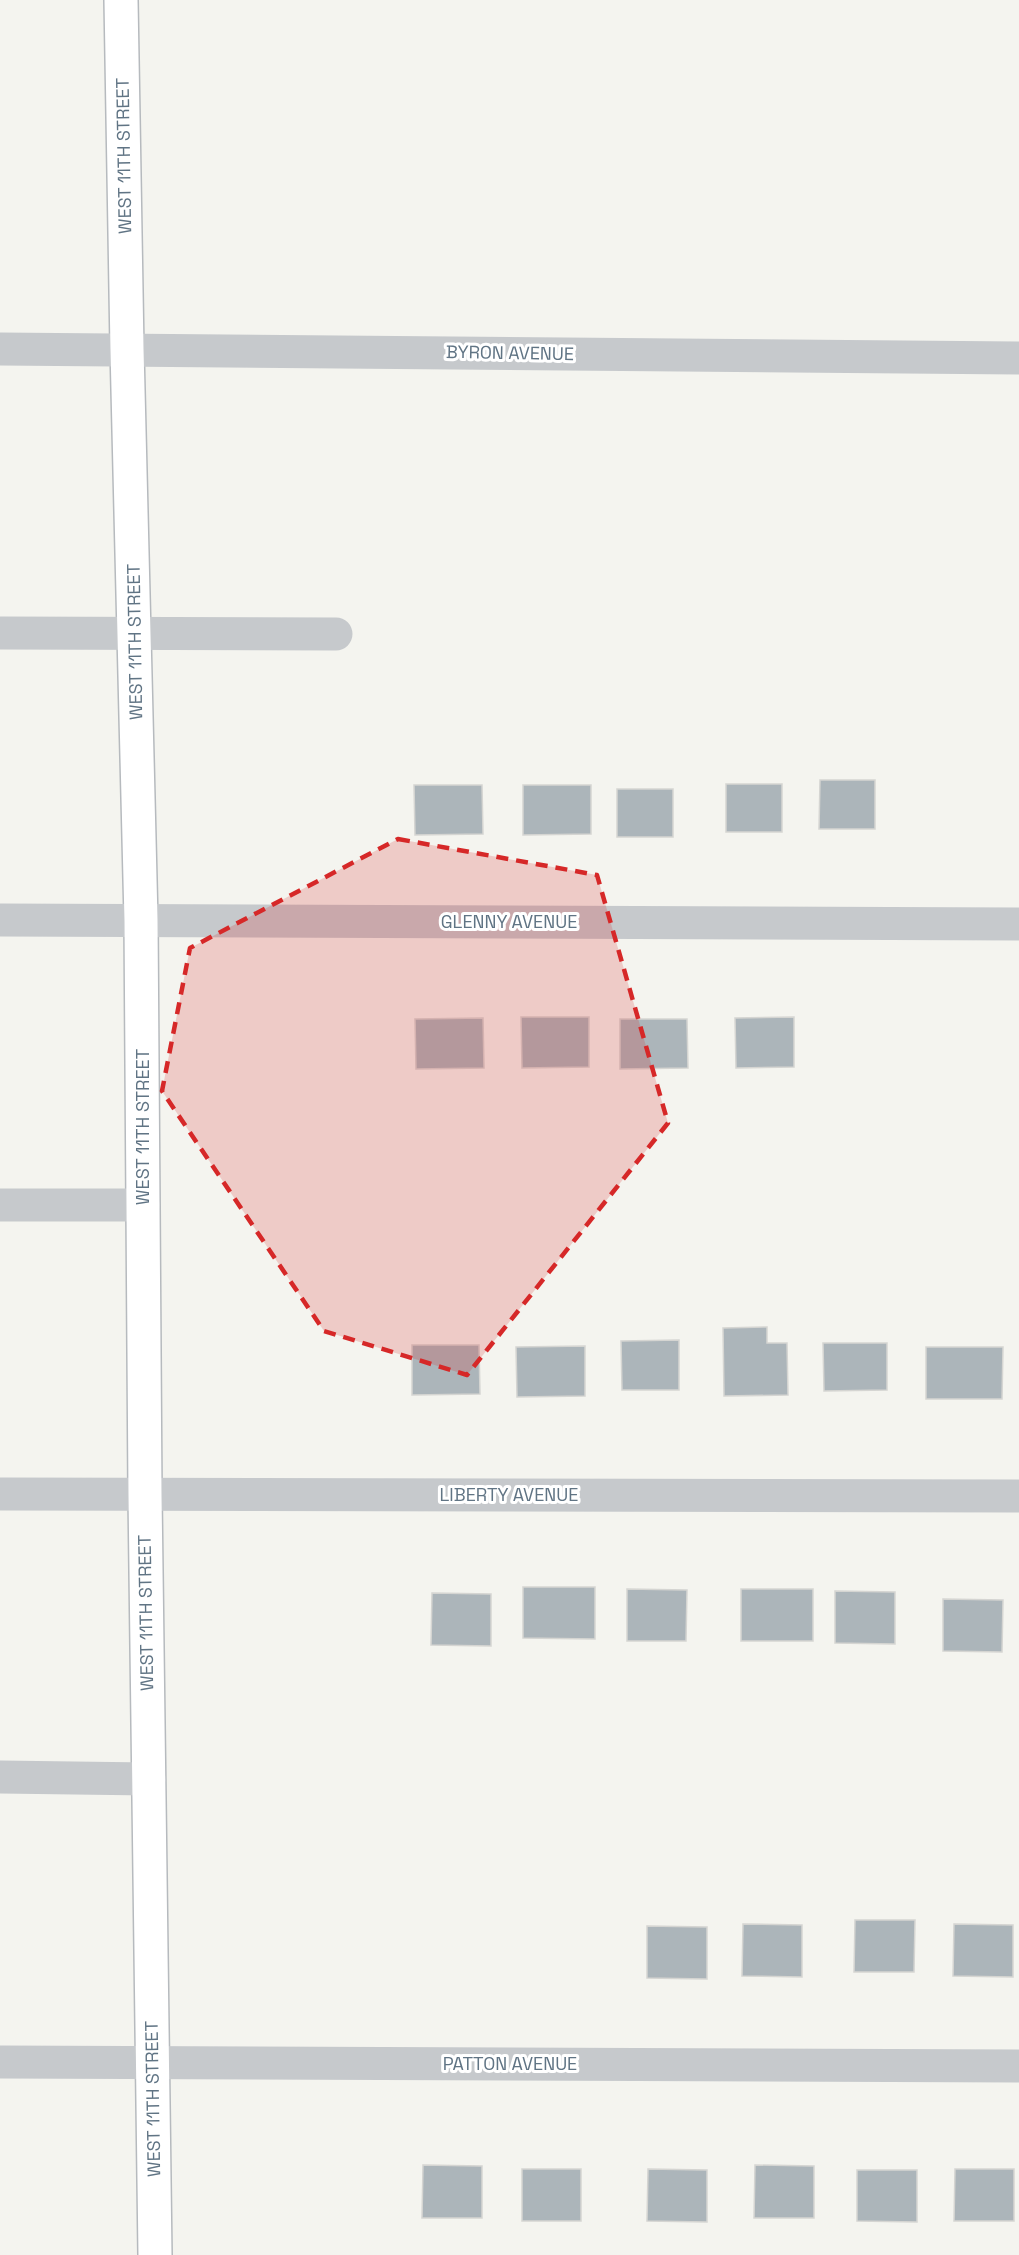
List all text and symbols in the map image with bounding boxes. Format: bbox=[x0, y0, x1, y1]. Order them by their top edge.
street label: WEST 11TH STREET bbox=[111, 77, 136, 234]
street label: BYRON AVENUE bbox=[446, 340, 574, 365]
street label: WEST 11TH STREET bbox=[122, 563, 147, 720]
street label: GLENNY AVENUE bbox=[441, 910, 577, 933]
street label: WEST 11TH STREET bbox=[131, 1048, 154, 1205]
street label: LIBERTY AVENUE bbox=[440, 1483, 578, 1506]
street label: WEST 11TH STREET bbox=[133, 1534, 158, 1691]
street label: WEST 11TH STREET bbox=[140, 2020, 165, 2177]
street label: PATTON AVENUE bbox=[443, 2052, 577, 2075]

